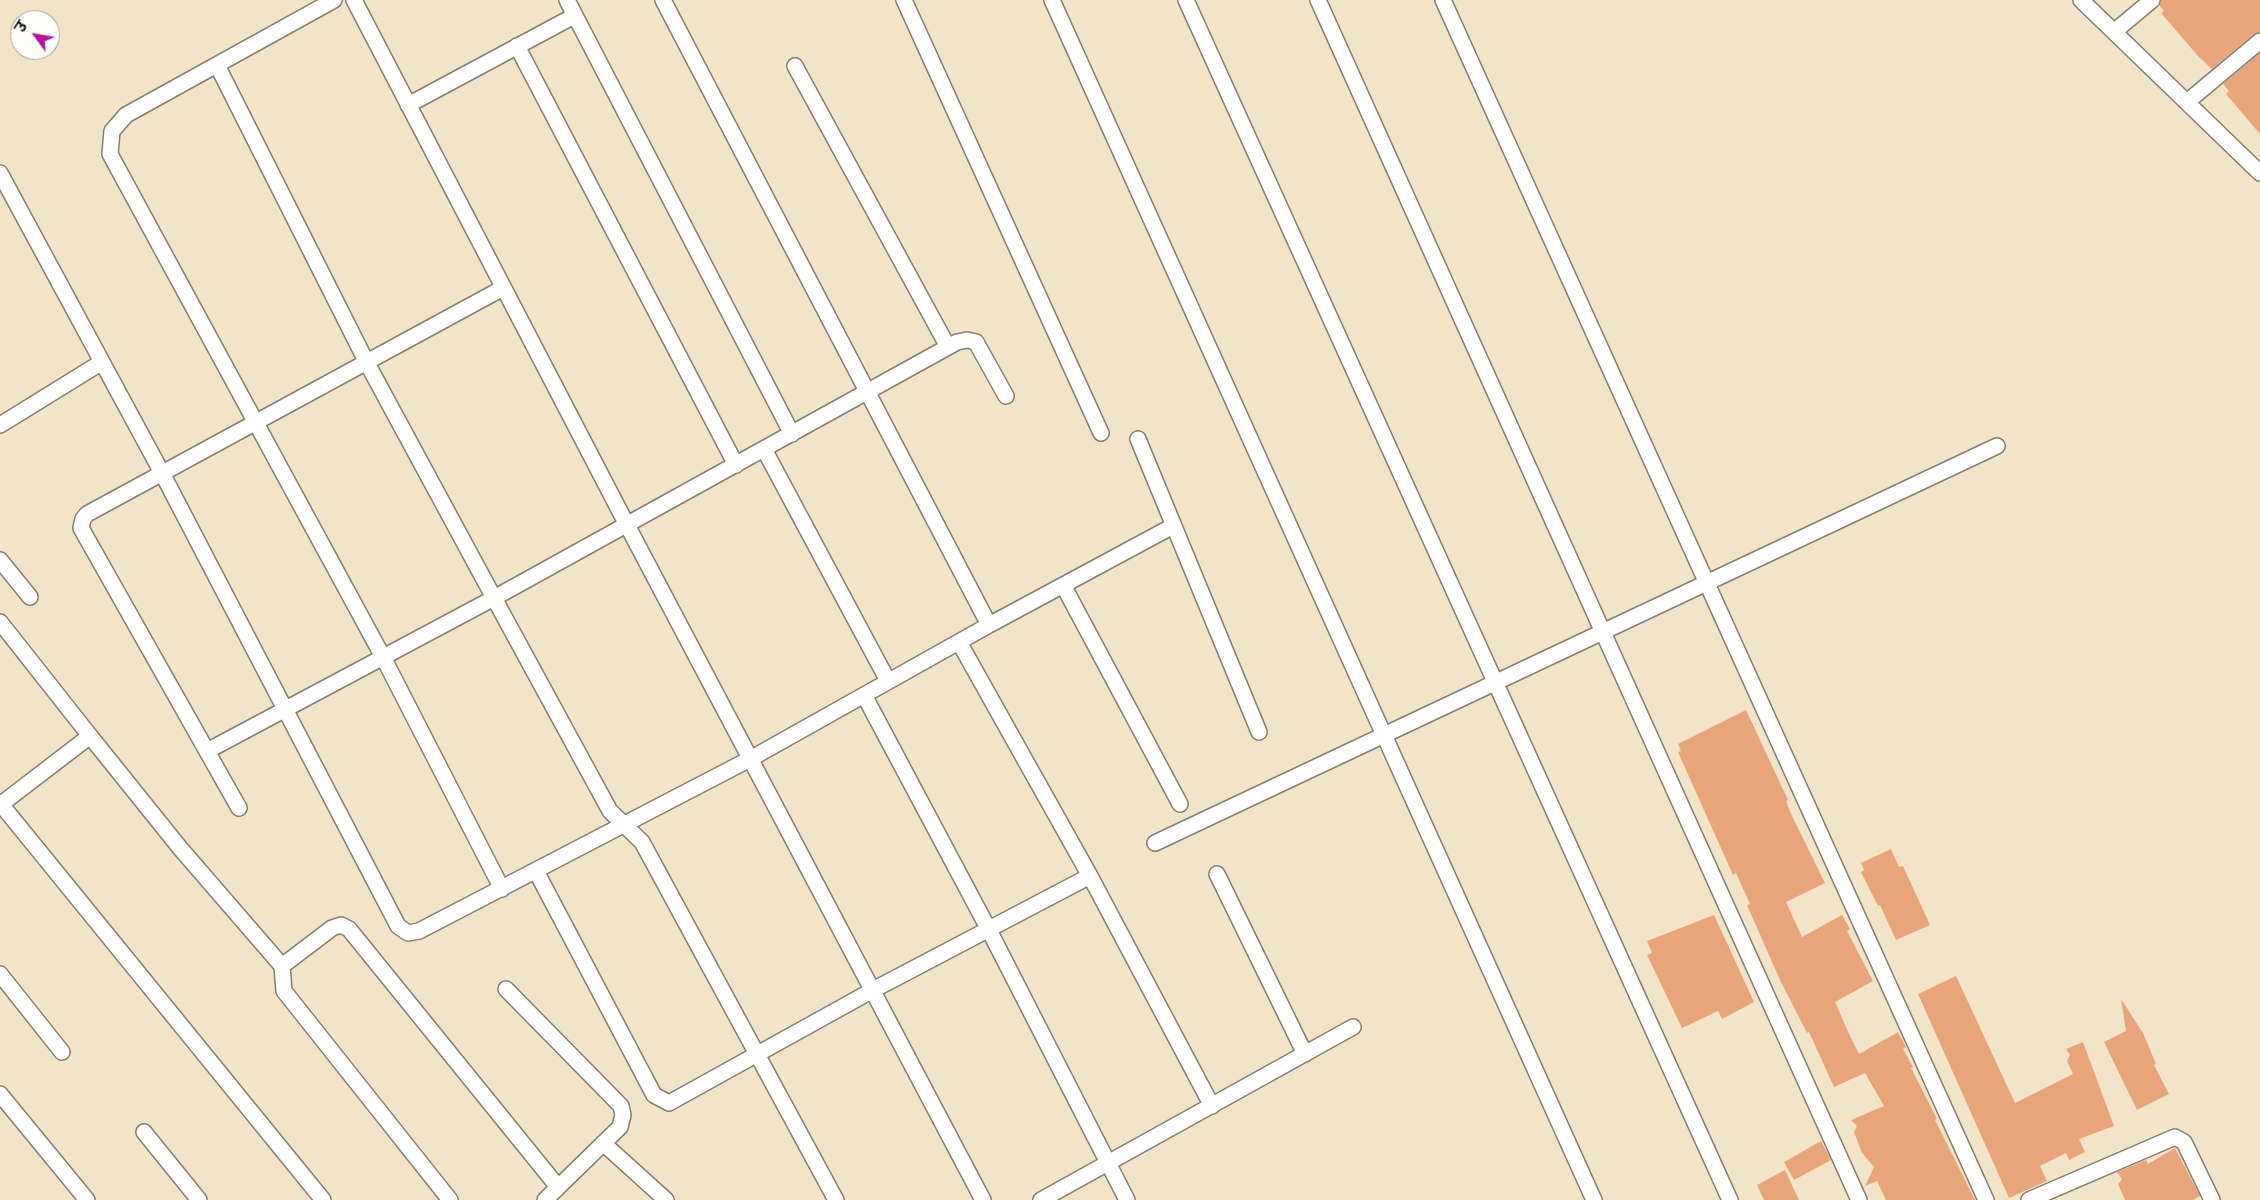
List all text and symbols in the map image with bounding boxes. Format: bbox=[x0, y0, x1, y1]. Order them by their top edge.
north arrow bbox=[10, 10, 60, 60]
text: उ bbox=[11, 18, 34, 37]

